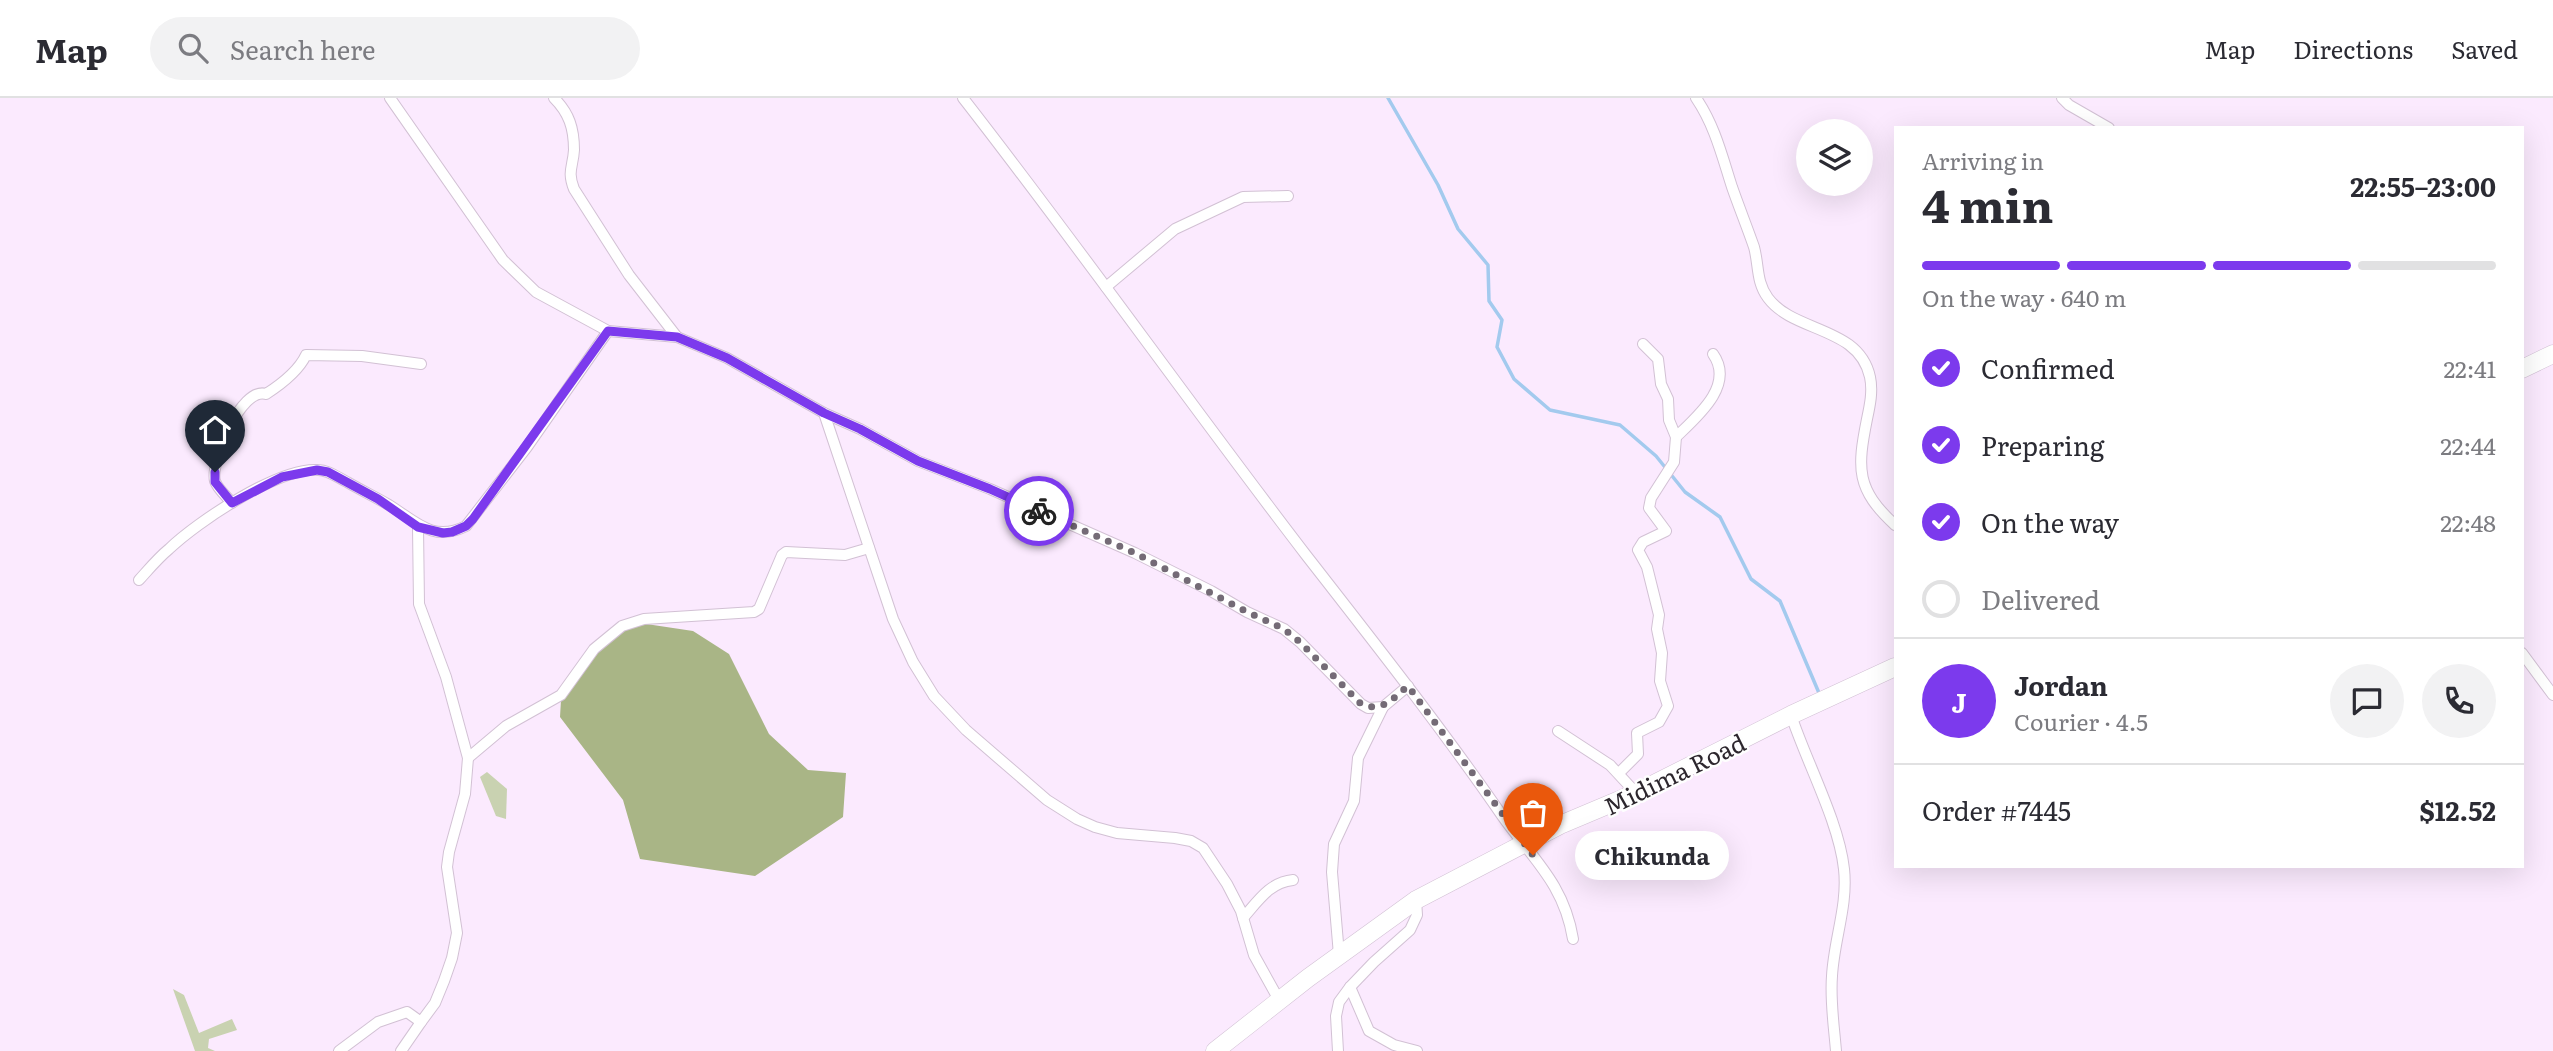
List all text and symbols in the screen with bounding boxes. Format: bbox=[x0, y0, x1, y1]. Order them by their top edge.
search box bbox=[150, 17, 640, 80]
text: Map bbox=[35, 24, 108, 73]
icon: search bbox=[174, 29, 212, 67]
text: Search here bbox=[230, 29, 376, 68]
text: Map bbox=[2204, 31, 2255, 66]
text: Directions bbox=[2293, 31, 2413, 66]
text: Saved bbox=[2451, 31, 2518, 66]
map controls bbox=[1796, 119, 1873, 196]
button: layers bbox=[1796, 119, 1873, 196]
text: Arriving in bbox=[1922, 143, 2044, 177]
text: 22:55–23:00 bbox=[2350, 166, 2496, 205]
text: 4 min bbox=[1922, 169, 2054, 237]
text: On the way · 640 m bbox=[1922, 280, 2126, 314]
text: Confirmed bbox=[1981, 348, 2115, 387]
icon: check bbox=[1922, 349, 1960, 387]
text: 22:41 bbox=[2443, 351, 2496, 385]
pin bbox=[185, 400, 245, 472]
icon: home bbox=[196, 411, 234, 449]
text: Preparing bbox=[1981, 425, 2104, 464]
icon: check bbox=[1922, 426, 1960, 464]
text: 22:44 bbox=[2440, 428, 2496, 462]
courier bbox=[1004, 476, 1074, 546]
icon: bike bbox=[1020, 492, 1058, 530]
text: On the way bbox=[1981, 502, 2119, 541]
icon: check bbox=[1922, 503, 1960, 541]
text: 22:48 bbox=[2440, 505, 2496, 539]
text: Delivered bbox=[1981, 579, 2100, 618]
button: chat bbox=[2330, 664, 2404, 738]
button: phone bbox=[2422, 664, 2496, 738]
text: Jordan bbox=[2014, 665, 2108, 704]
text: J bbox=[1952, 682, 1966, 721]
text: Courier · 4.5 bbox=[2014, 704, 2148, 738]
street label: Midima Road bbox=[1597, 723, 1751, 822]
pin bbox=[1503, 783, 1563, 855]
text: Order #7445 bbox=[1922, 790, 2071, 829]
text: $12.52 bbox=[2419, 790, 2496, 829]
icon: bag bbox=[1514, 794, 1552, 832]
callout: Chikunda bbox=[1575, 830, 1729, 880]
text: Chikunda bbox=[1594, 838, 1710, 872]

